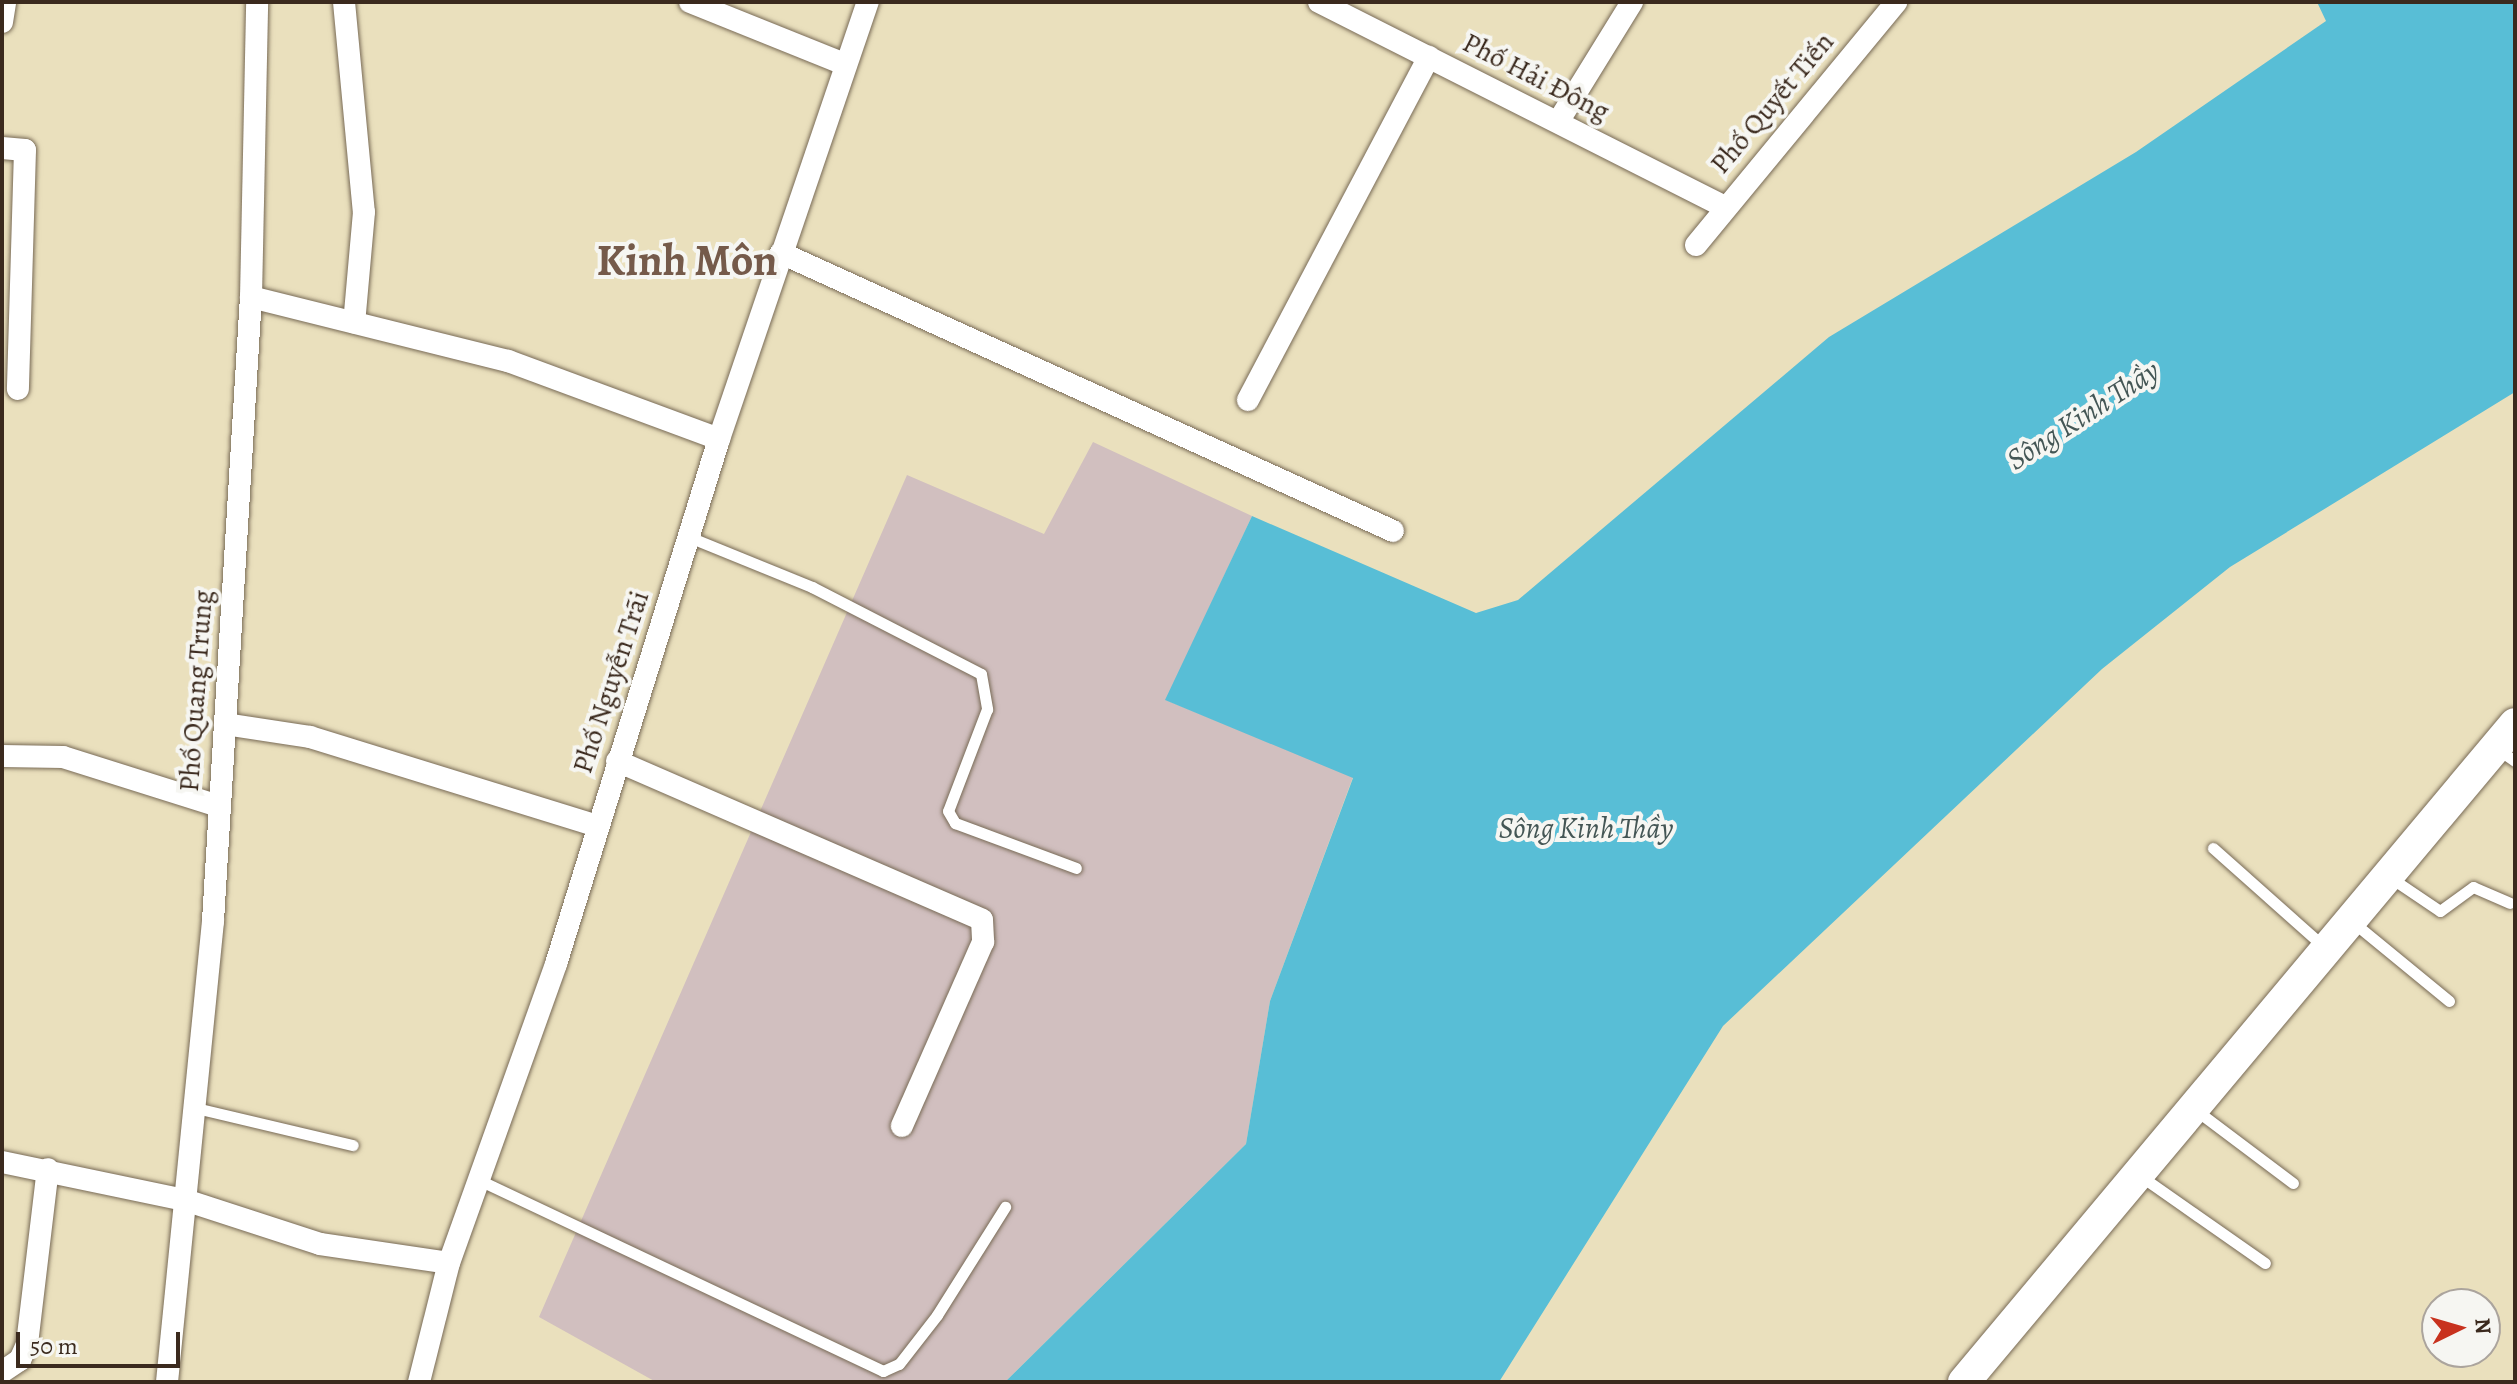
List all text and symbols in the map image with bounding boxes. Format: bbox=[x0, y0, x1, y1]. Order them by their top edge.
street label: Phố Hải Đông bbox=[1457, 26, 1615, 128]
street label: Phố Quyết Tiến bbox=[1703, 26, 1841, 180]
district label: Kinh Môn bbox=[596, 234, 778, 286]
water label: Sông Kinh Thầy bbox=[2000, 352, 2166, 478]
street label: Phố Nguyễn Trãi bbox=[566, 586, 656, 778]
street label: Phố Quang Trung bbox=[172, 589, 220, 793]
water label: Sông Kinh Thầy bbox=[1499, 810, 1673, 846]
north arrow bbox=[2421, 1288, 2501, 1368]
scale bar bbox=[20, 1316, 184, 1366]
text: N bbox=[2467, 1317, 2499, 1335]
text: 50 m bbox=[30, 1330, 78, 1362]

